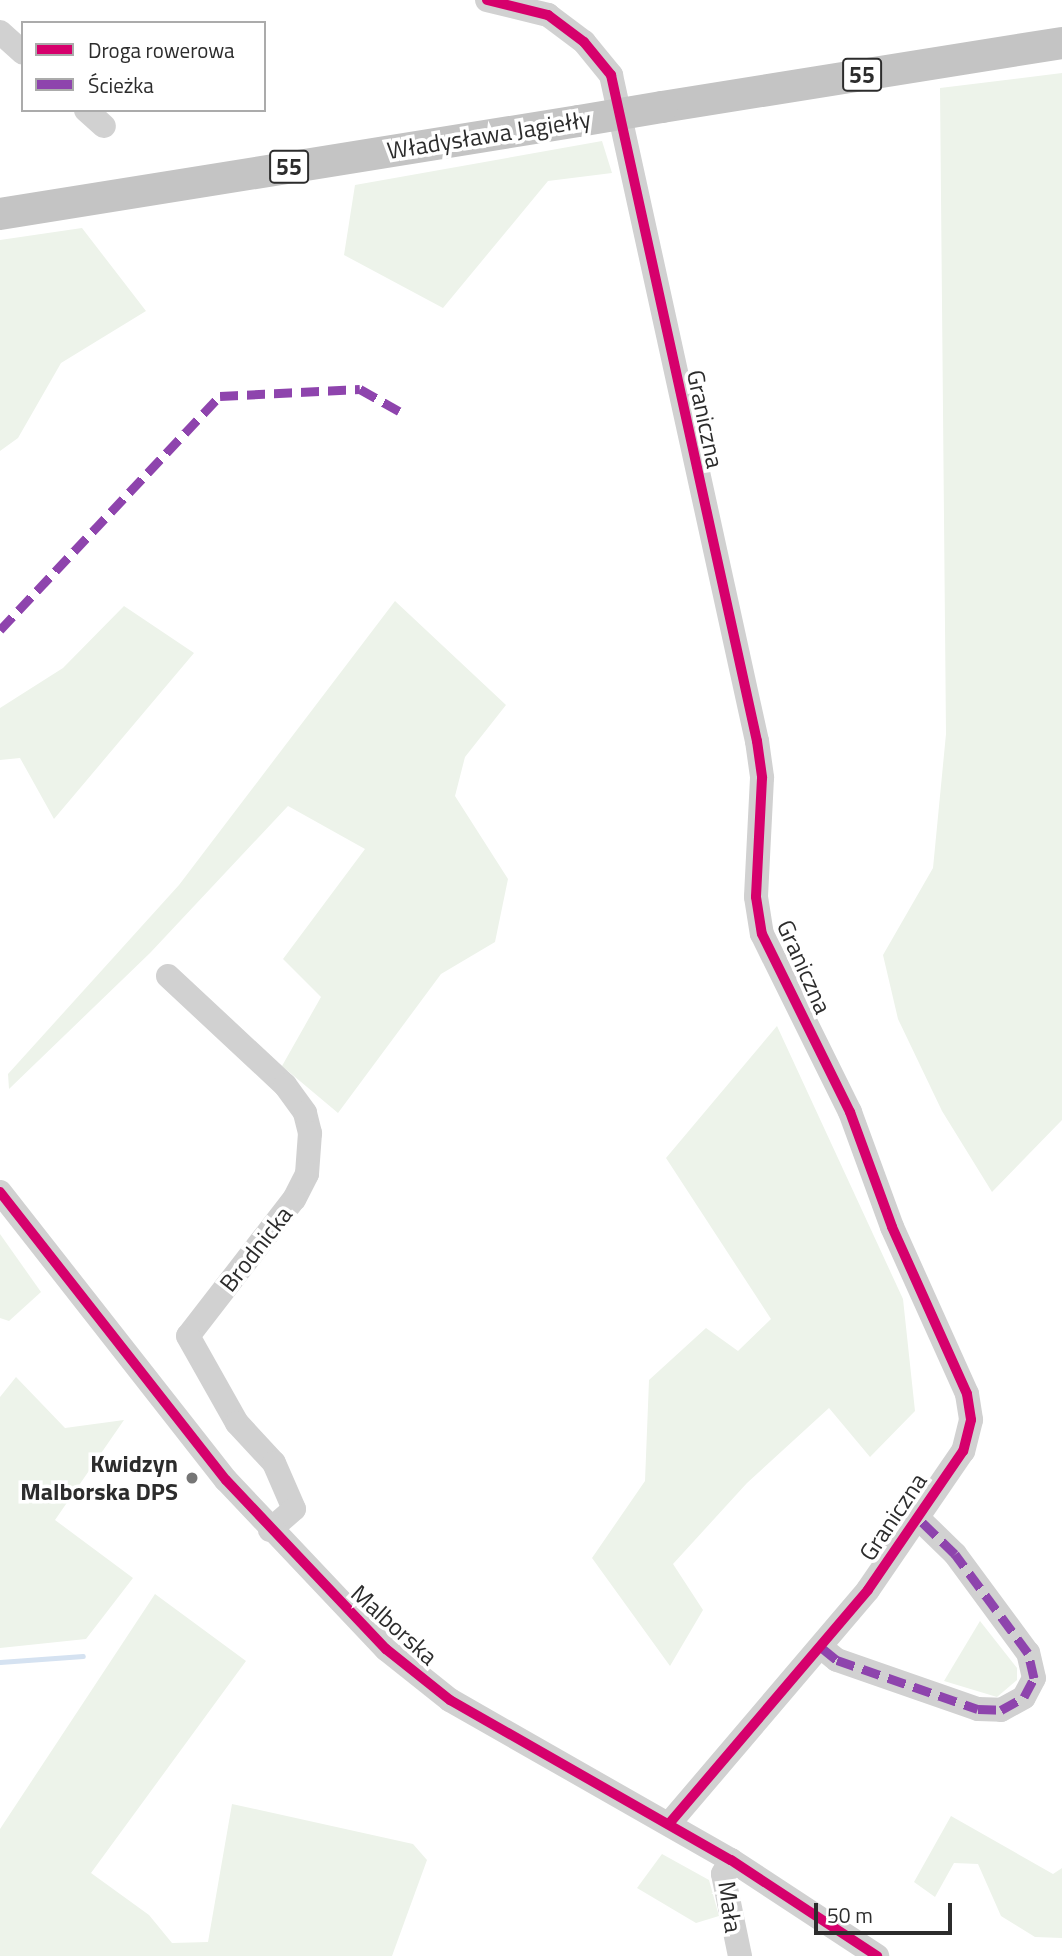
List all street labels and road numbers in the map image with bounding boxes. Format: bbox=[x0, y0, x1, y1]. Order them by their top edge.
road number: 55 bbox=[841, 55, 883, 94]
street label: Władysława Jagiełły bbox=[385, 105, 593, 165]
road number: 55 bbox=[268, 148, 310, 186]
street label: Graniczna bbox=[681, 367, 729, 471]
street label: Graniczna bbox=[771, 916, 837, 1018]
street label: Brodnicka bbox=[214, 1201, 298, 1297]
street label: Graniczna bbox=[853, 1468, 933, 1566]
street label: Malborska bbox=[345, 1579, 443, 1671]
street label: Mała bbox=[712, 1879, 748, 1935]

